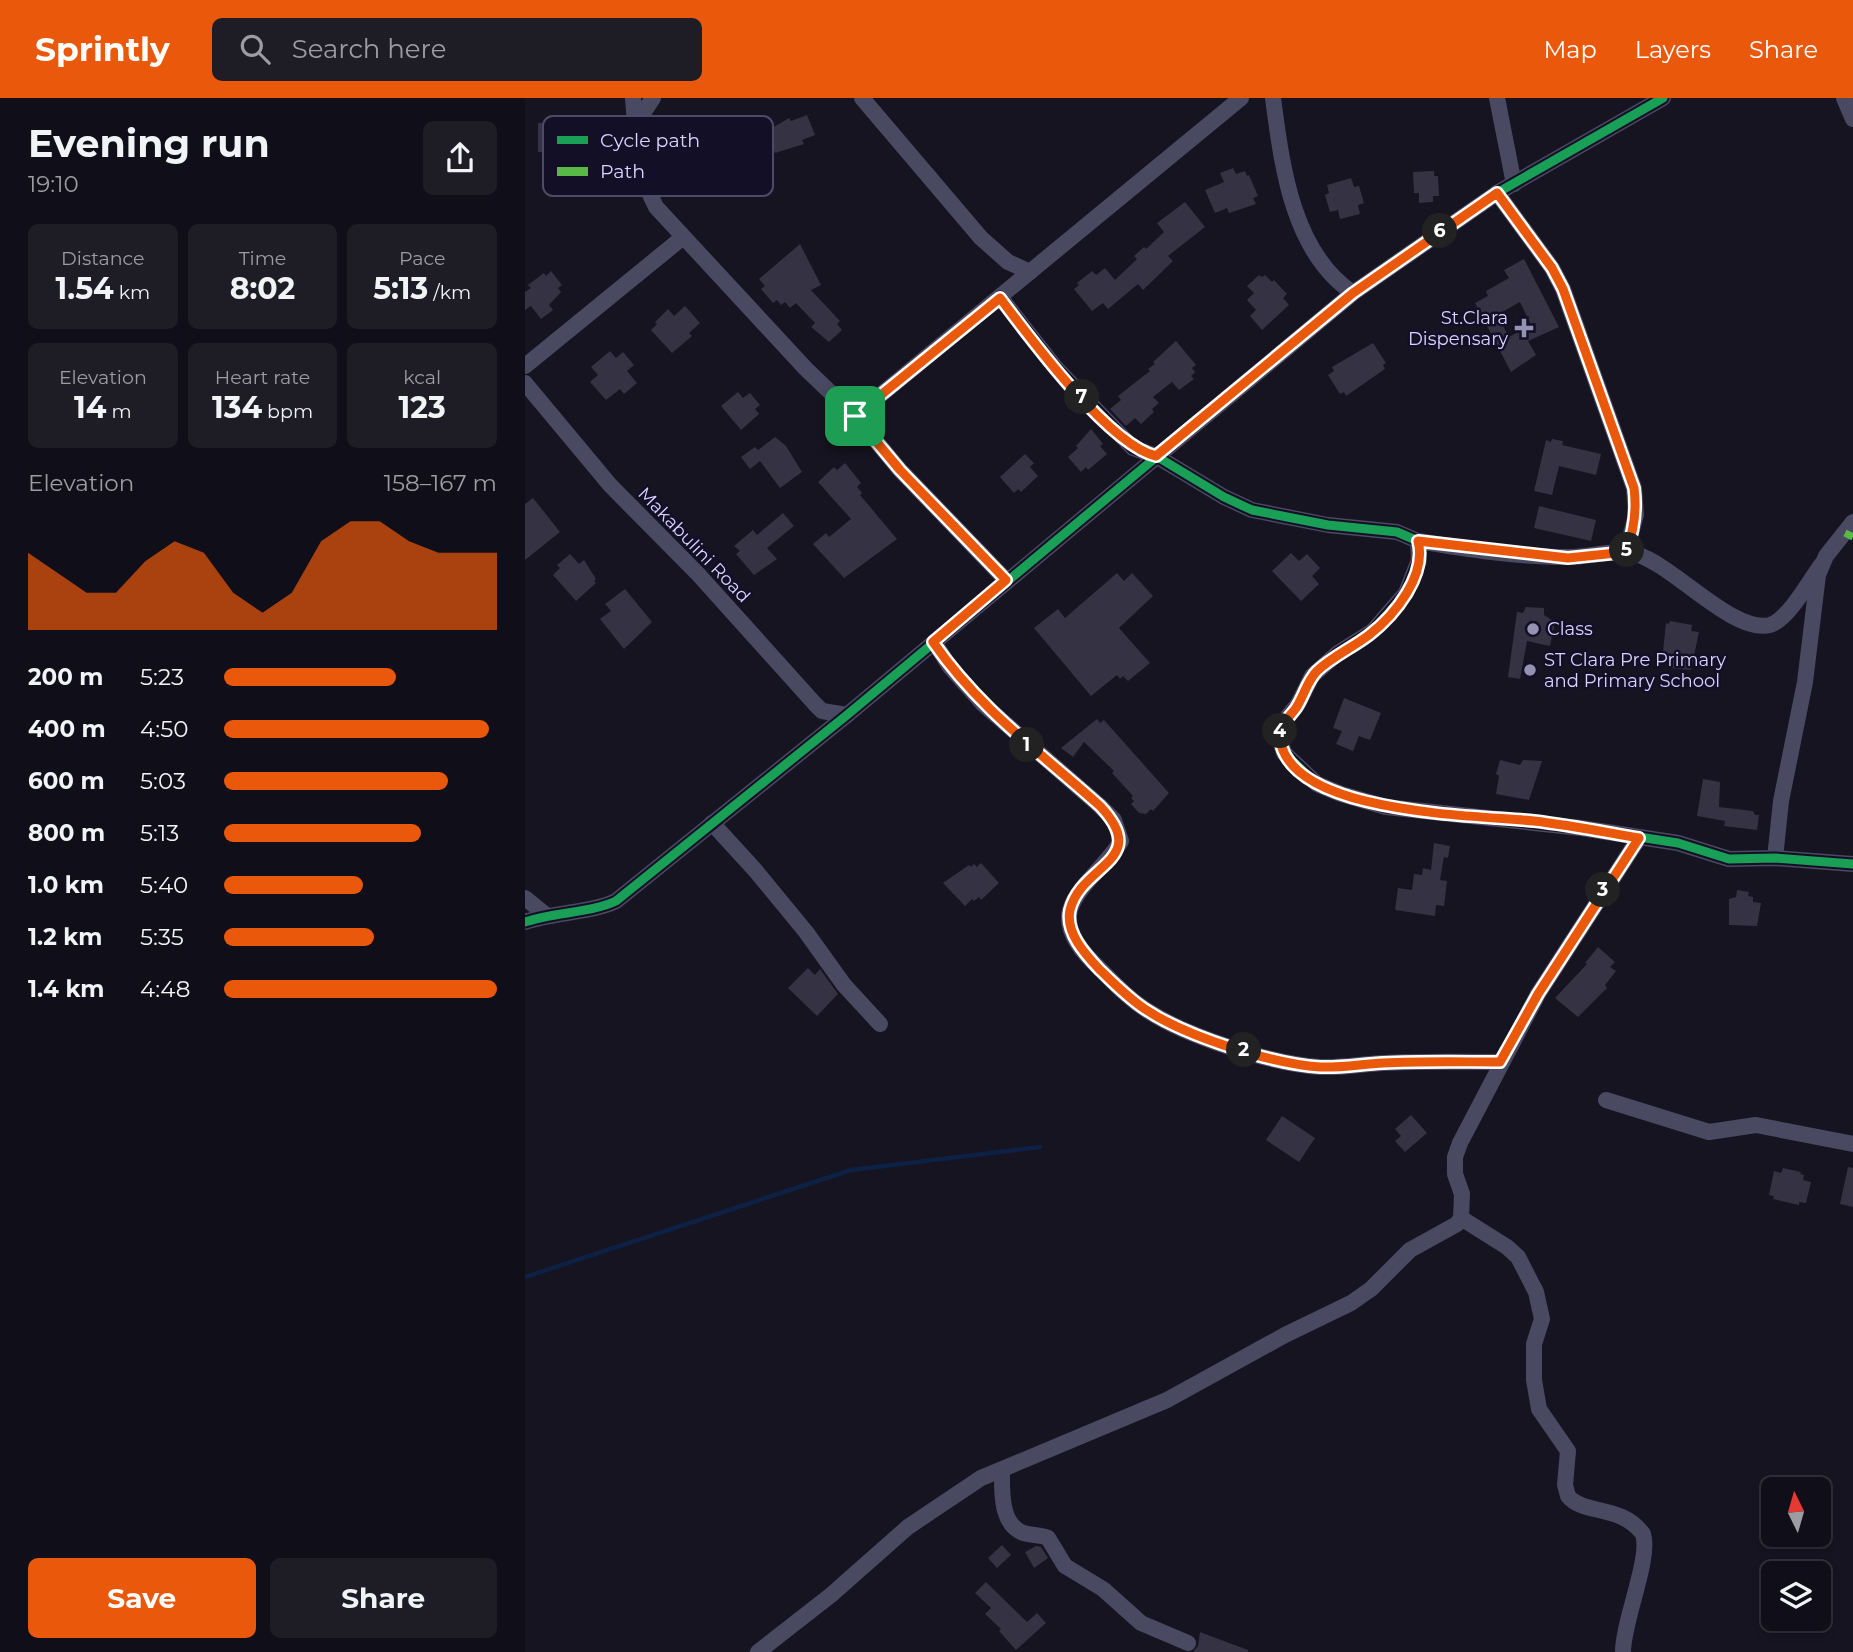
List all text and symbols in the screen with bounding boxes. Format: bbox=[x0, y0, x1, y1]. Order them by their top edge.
search box bbox=[212, 18, 702, 81]
text: Sprintly bbox=[35, 29, 170, 69]
icon: search bbox=[236, 30, 274, 68]
text: Search here bbox=[292, 33, 446, 65]
text: Map bbox=[1543, 35, 1597, 64]
text: Layers bbox=[1635, 35, 1711, 64]
text: Share bbox=[1749, 35, 1818, 64]
legend bbox=[543, 116, 773, 196]
text: Evening run bbox=[28, 120, 270, 167]
button: share bbox=[423, 121, 497, 195]
text: Cycle path bbox=[600, 129, 700, 152]
text: Path bbox=[600, 160, 645, 183]
text: 19:10 bbox=[28, 170, 79, 198]
pin: 6 bbox=[1423, 214, 1457, 248]
text: 6 bbox=[1433, 219, 1446, 242]
text: Distance bbox=[61, 247, 145, 270]
text: Time bbox=[239, 247, 286, 270]
text: Pace bbox=[399, 247, 445, 270]
text: 1.54 bbox=[56, 270, 114, 307]
text: 8:02 bbox=[230, 270, 295, 307]
text: 5:13 bbox=[373, 270, 428, 307]
text: km bbox=[114, 281, 150, 304]
text: /km bbox=[428, 281, 471, 304]
place label: St.Clara Dispensary bbox=[1408, 307, 1508, 350]
marker: St.Clara Dispensary bbox=[1514, 318, 1534, 338]
text: Elevation bbox=[59, 366, 147, 389]
text: Heart rate bbox=[215, 366, 310, 389]
text: kcal bbox=[403, 366, 441, 389]
pin: 7 bbox=[1065, 380, 1099, 414]
text: 7 bbox=[1076, 385, 1087, 408]
pin bbox=[825, 386, 885, 446]
text: 14 bbox=[74, 389, 106, 426]
text: 134 bbox=[212, 389, 262, 426]
text: 123 bbox=[399, 389, 446, 426]
icon: arrive bbox=[836, 397, 874, 435]
text: m bbox=[106, 400, 132, 423]
text: bpm bbox=[262, 400, 313, 423]
text: Elevation bbox=[28, 469, 134, 497]
text: 158–167 m bbox=[384, 469, 497, 497]
street label: Makabulini Road bbox=[633, 483, 755, 607]
pin: 5 bbox=[1609, 532, 1645, 568]
text: 5 bbox=[1621, 538, 1632, 561]
place label: Class bbox=[1547, 618, 1593, 640]
marker: Class bbox=[1525, 621, 1541, 637]
place label: ST Clara Pre Primary and Primary School bbox=[1544, 649, 1726, 692]
marker: ST Clara Pre Primary and Primary School bbox=[1522, 662, 1538, 678]
text: 200 m bbox=[28, 663, 103, 691]
text: 5:23 bbox=[140, 663, 184, 691]
pin: 4 bbox=[1263, 714, 1297, 748]
text: 400 m bbox=[28, 715, 106, 743]
text: 4:50 bbox=[140, 715, 188, 743]
text: 4 bbox=[1273, 719, 1286, 742]
pin: 1 bbox=[1009, 728, 1045, 762]
text: 1 bbox=[1023, 733, 1030, 756]
text: 600 m bbox=[28, 767, 105, 795]
text: 5:03 bbox=[140, 767, 186, 795]
text: 800 m bbox=[28, 819, 105, 847]
text: 5:13 bbox=[140, 819, 179, 847]
text: 1.0 km bbox=[28, 871, 104, 899]
text: 5:40 bbox=[140, 871, 188, 899]
pin: 3 bbox=[1585, 872, 1621, 908]
text: 3 bbox=[1597, 878, 1608, 901]
text: 1.2 km bbox=[28, 923, 102, 951]
text: 5:35 bbox=[140, 923, 184, 951]
text: 1.4 km bbox=[28, 975, 105, 1003]
text: 4:48 bbox=[140, 975, 190, 1003]
pin: 2 bbox=[1227, 1032, 1261, 1068]
text: 2 bbox=[1238, 1038, 1249, 1061]
north arrow bbox=[1761, 1477, 1831, 1547]
map controls bbox=[1761, 1477, 1831, 1631]
button: Save bbox=[28, 1558, 256, 1638]
button: Share bbox=[270, 1558, 497, 1638]
button: layers bbox=[1761, 1561, 1831, 1631]

